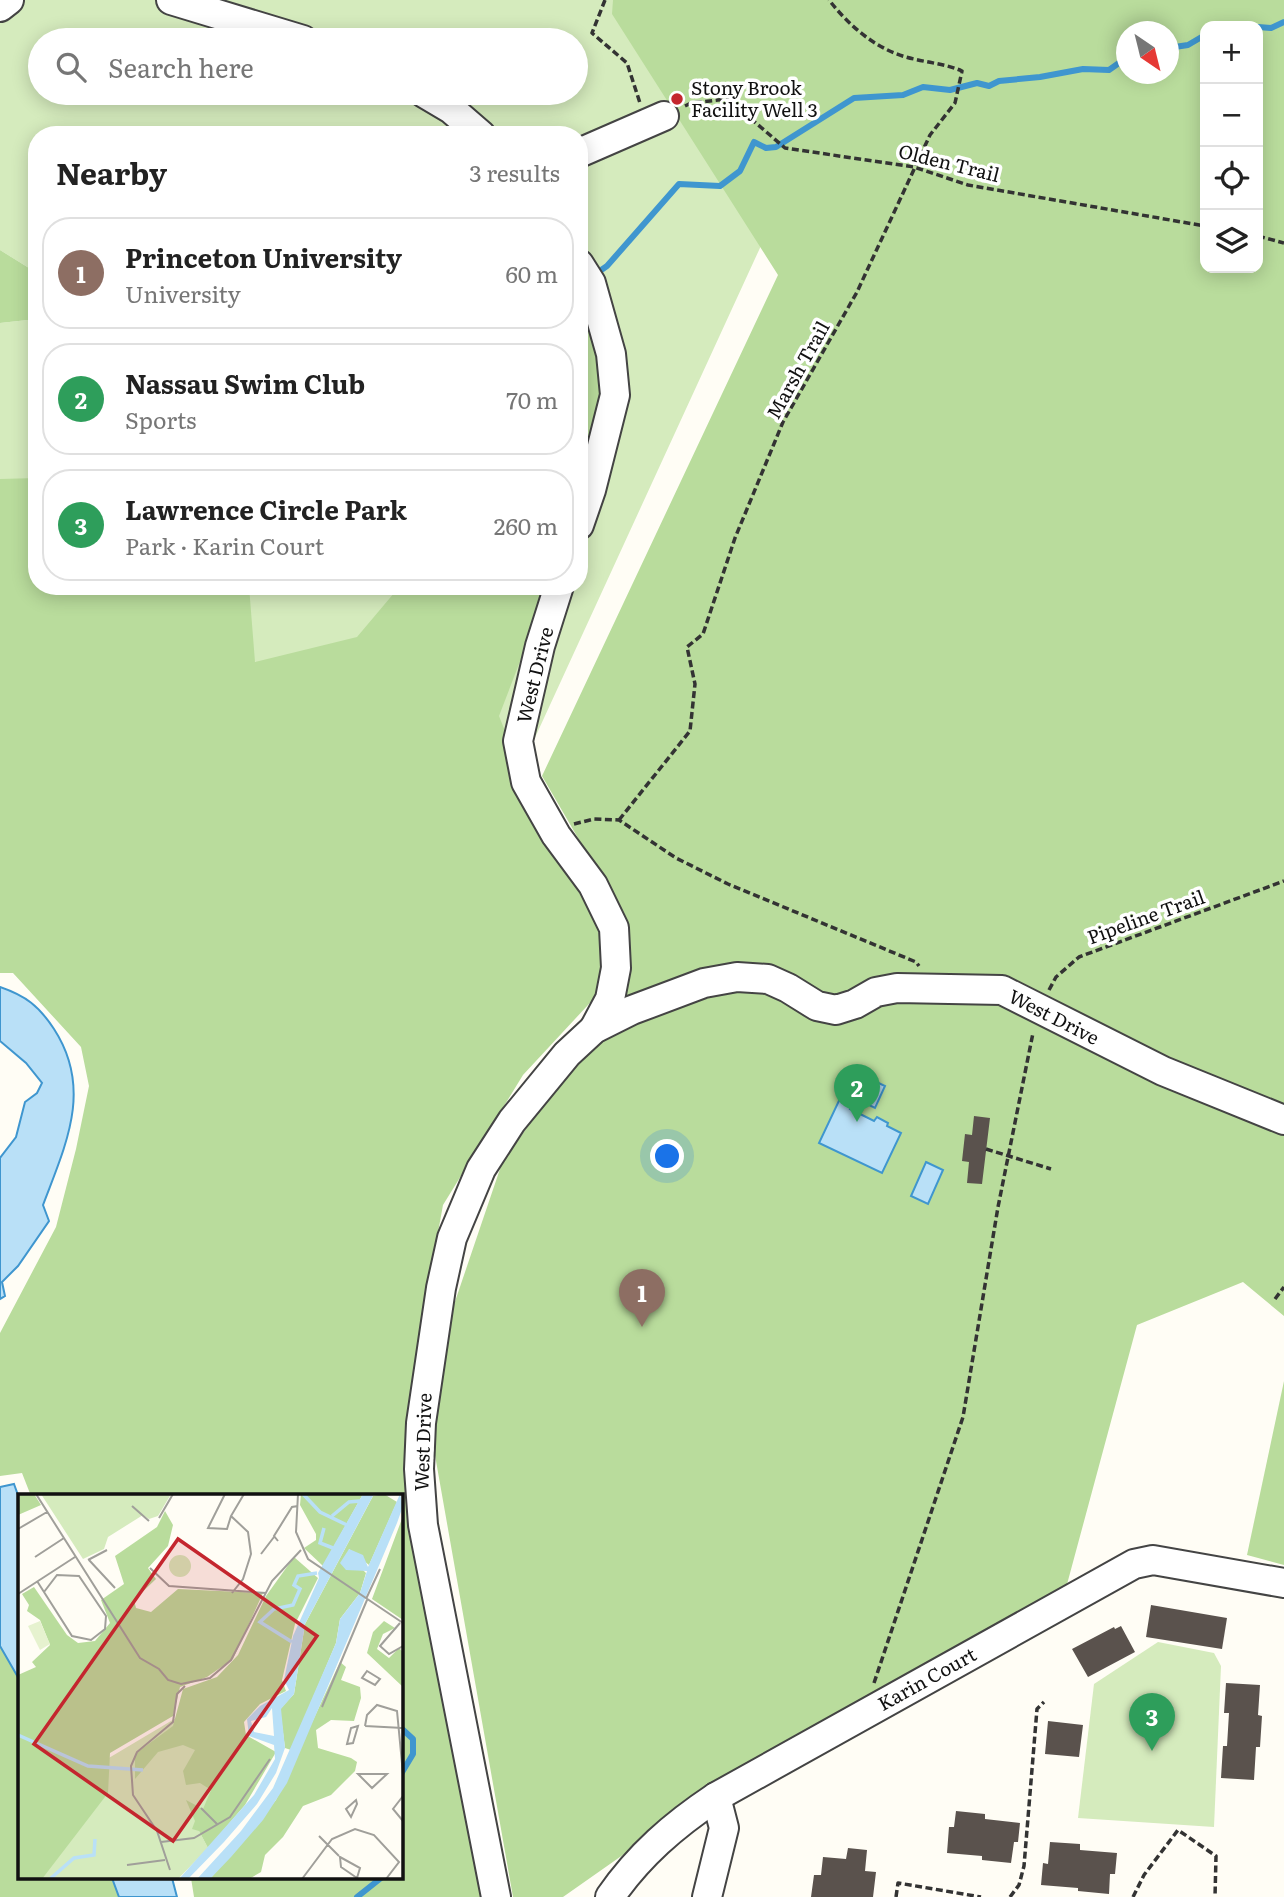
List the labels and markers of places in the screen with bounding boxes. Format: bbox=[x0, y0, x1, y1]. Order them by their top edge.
place label: Stony Brook Facility Well 3 bbox=[691, 73, 818, 123]
marker: Stony Brook Facility Well 3 bbox=[669, 91, 685, 107]
pin: 2 bbox=[834, 1064, 880, 1122]
pin: 1 bbox=[619, 1269, 665, 1327]
pin: 3 bbox=[1129, 1693, 1175, 1751]

